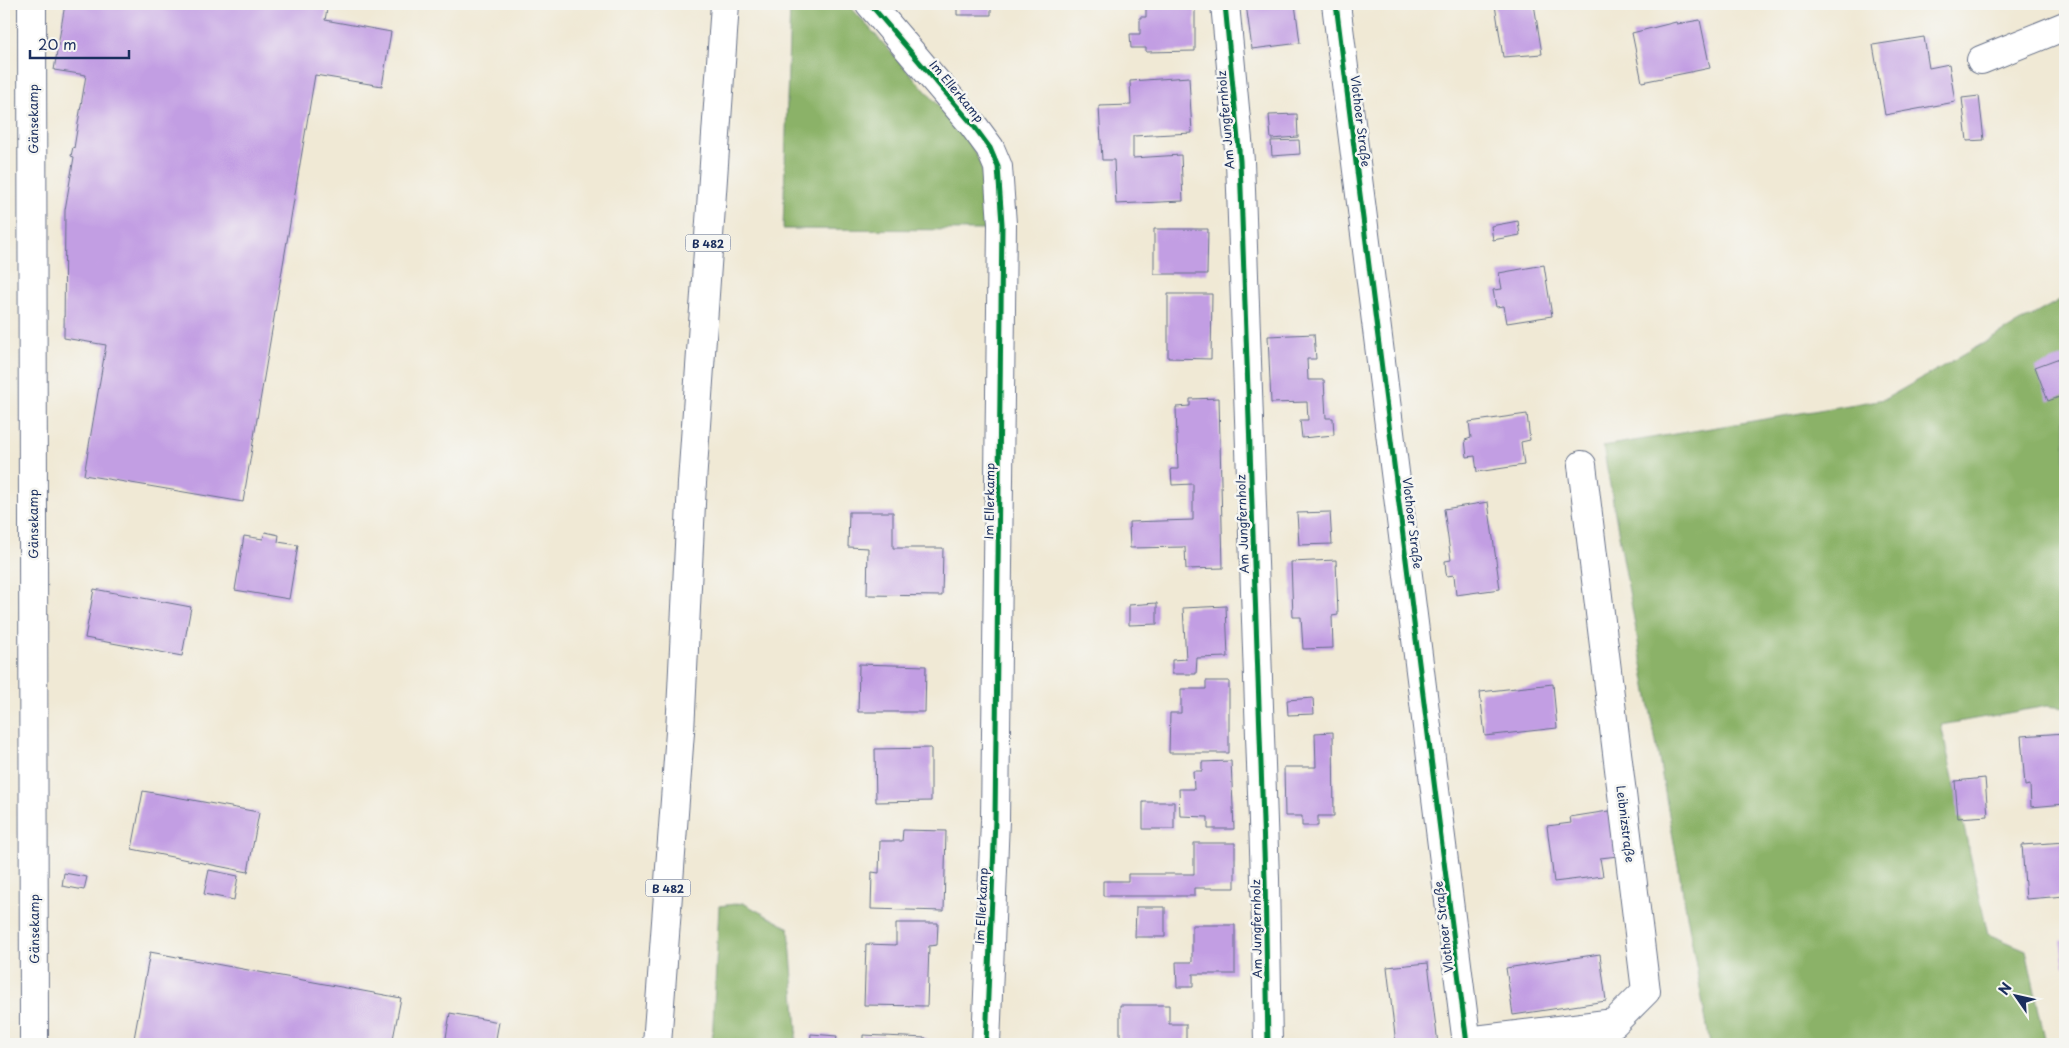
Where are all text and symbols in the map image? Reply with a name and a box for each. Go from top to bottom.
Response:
scale bar [30,28,129,60]
text: 20 m [38,32,77,55]
street label: Im Ellerkamp [925,56,989,126]
street label: Am Jungfernholz [1212,70,1238,170]
street label: Vlothoer Straße [1346,74,1376,168]
street label: Gänsekamp [24,84,42,154]
road number: B 482 [686,234,730,252]
street label: Im Ellerkamp [979,463,999,539]
street label: Am Jungfernholz [1231,474,1253,574]
street label: Vlothoer Straße [1398,476,1428,570]
street label: Gänsekamp [24,489,42,559]
street label: Leibnizstraße [1612,784,1640,864]
street label: Im Ellerkamp [970,867,992,945]
street label: Am Jungfernholz [1246,879,1266,979]
road number: B 482 [646,880,690,896]
street label: Vlothoer Straße [1428,880,1458,974]
street label: Gänsekamp [25,894,43,964]
north arrow [1992,970,2042,1020]
text: N [1993,978,2017,999]

